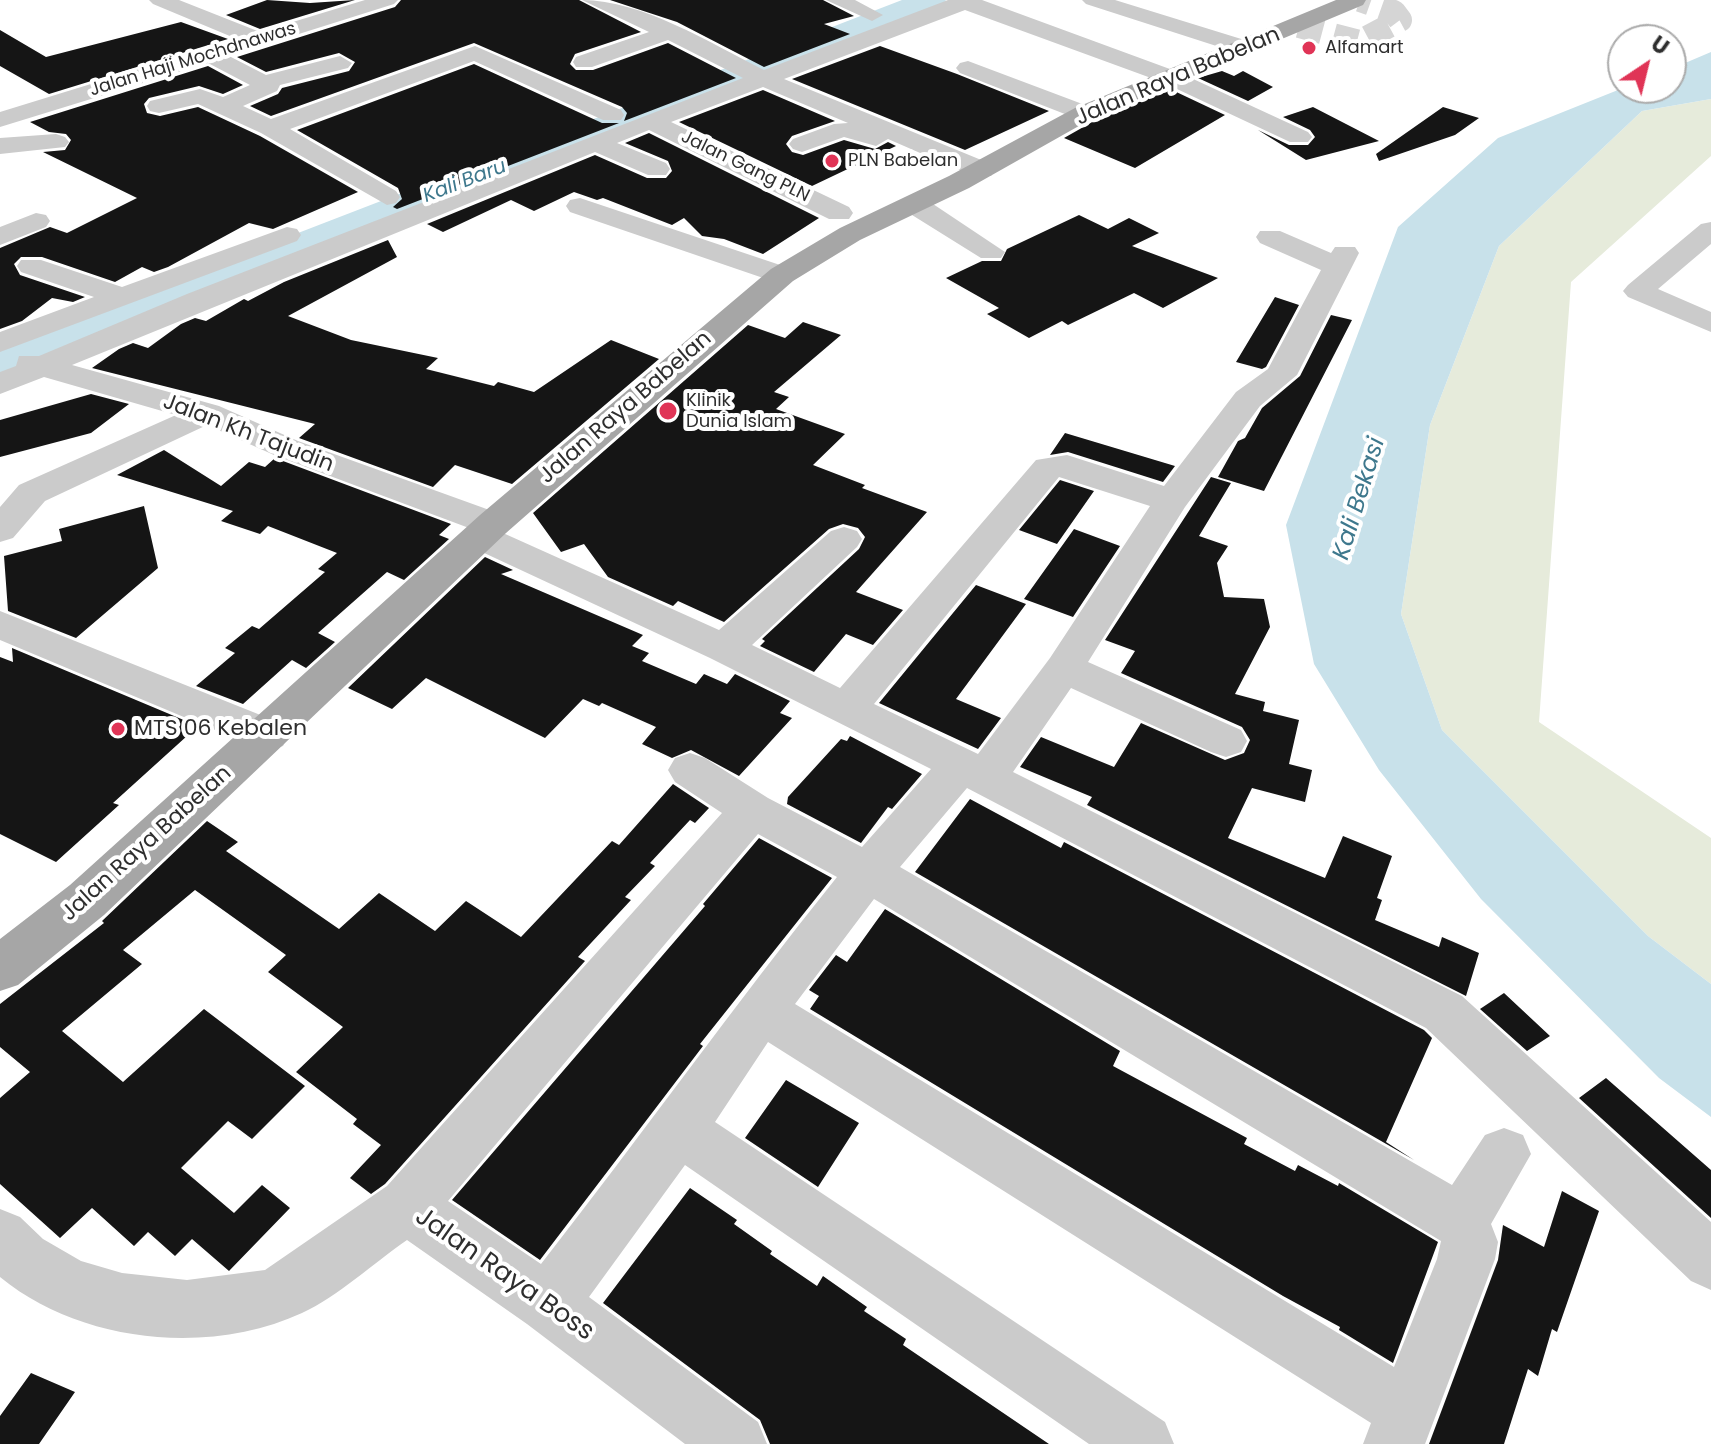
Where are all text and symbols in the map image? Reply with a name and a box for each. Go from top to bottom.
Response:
street label: Jalan Haji Mochdnawas [87,18,299,102]
street label: Jalan Raya Babelan [1072,22,1284,132]
north arrow [1607,24,1687,104]
text: U [1645,28,1675,63]
place label: Alfamart [1325,37,1404,59]
marker: Alfamart [1300,39,1318,57]
street label: Jalan Gang PLN [677,127,813,207]
place label: PLN Babelan [848,150,958,172]
marker: PLN Babelan [823,152,841,170]
water label: Kali Baru [420,155,510,209]
street label: Jalan Raya Babelan [535,326,717,490]
street label: Jalan Kh Tajudin [159,389,337,479]
place label: Klinik Dunia Islam [686,390,792,432]
marker: Klinik Dunia Islam [657,400,679,422]
water label: Kali Bekasi [1328,434,1392,564]
place label: MTS 06 Kebalen [134,716,307,742]
marker: MTS 06 Kebalen [109,720,127,738]
street label: Jalan Raya Babelan [57,761,237,927]
street label: Jalan Raya Boss [409,1202,599,1348]

